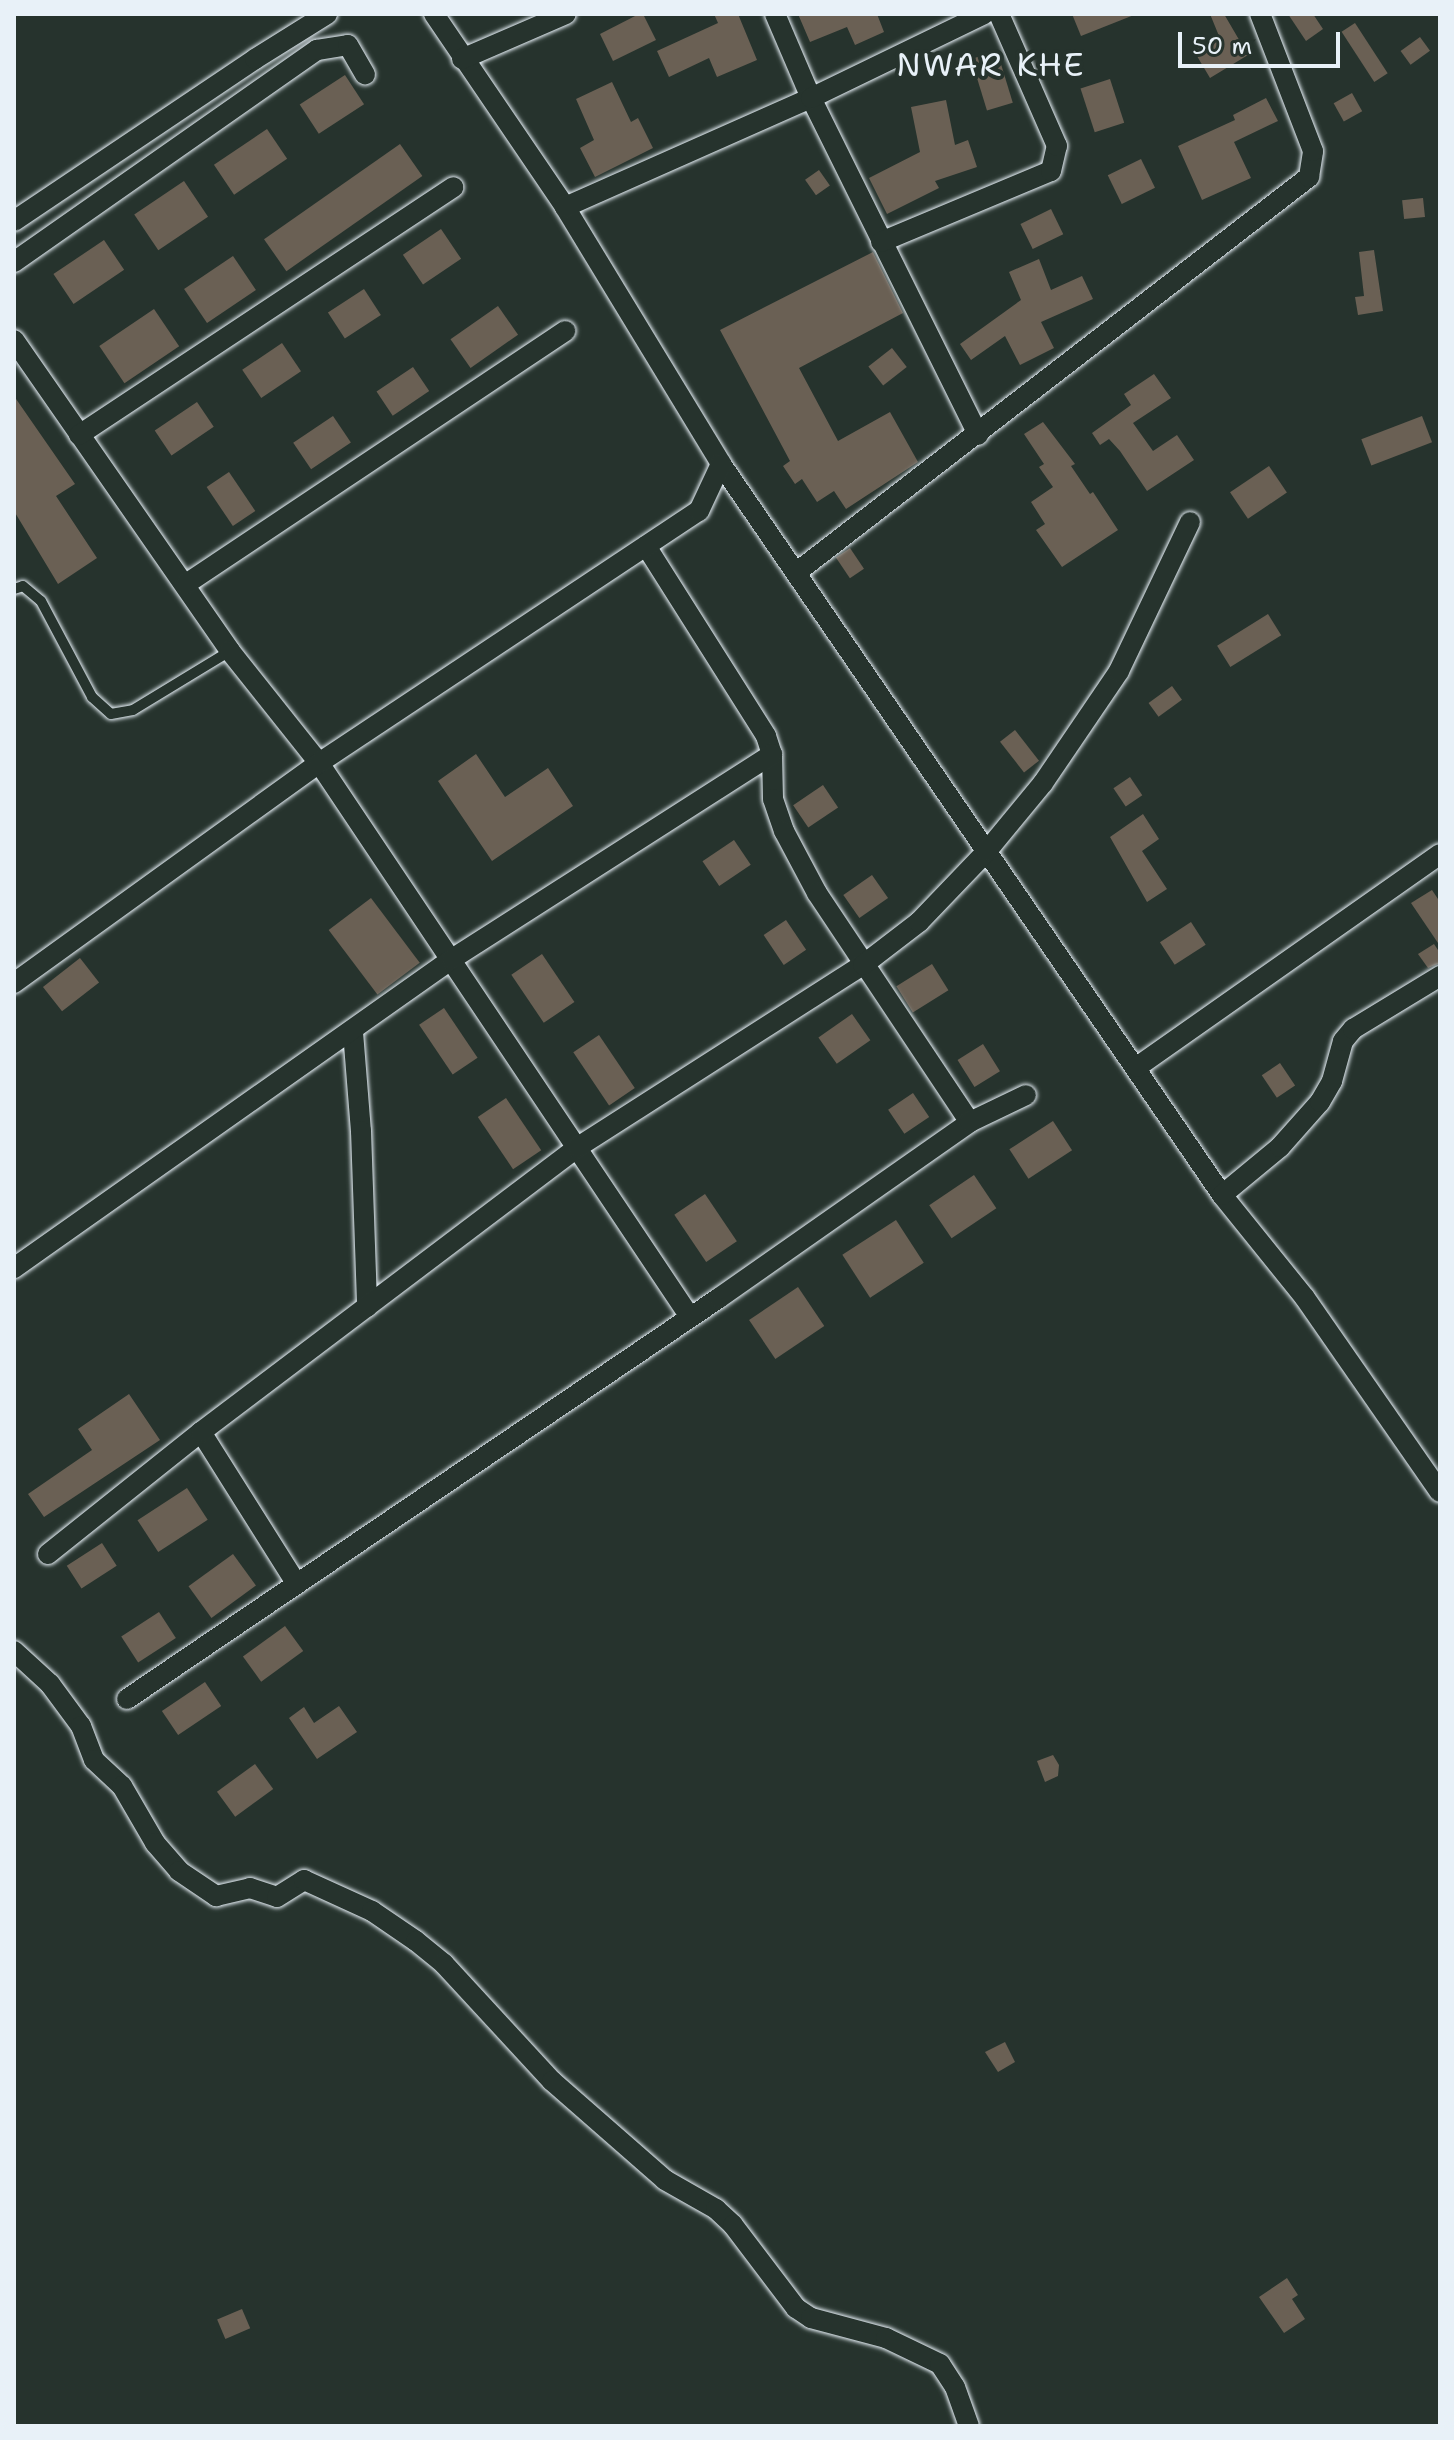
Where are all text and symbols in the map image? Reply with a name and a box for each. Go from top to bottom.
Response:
scale bar [1182,16,1344,66]
text: 50 m [1192,30,1252,62]
district label: NWAR KHE [896,46,1086,84]

